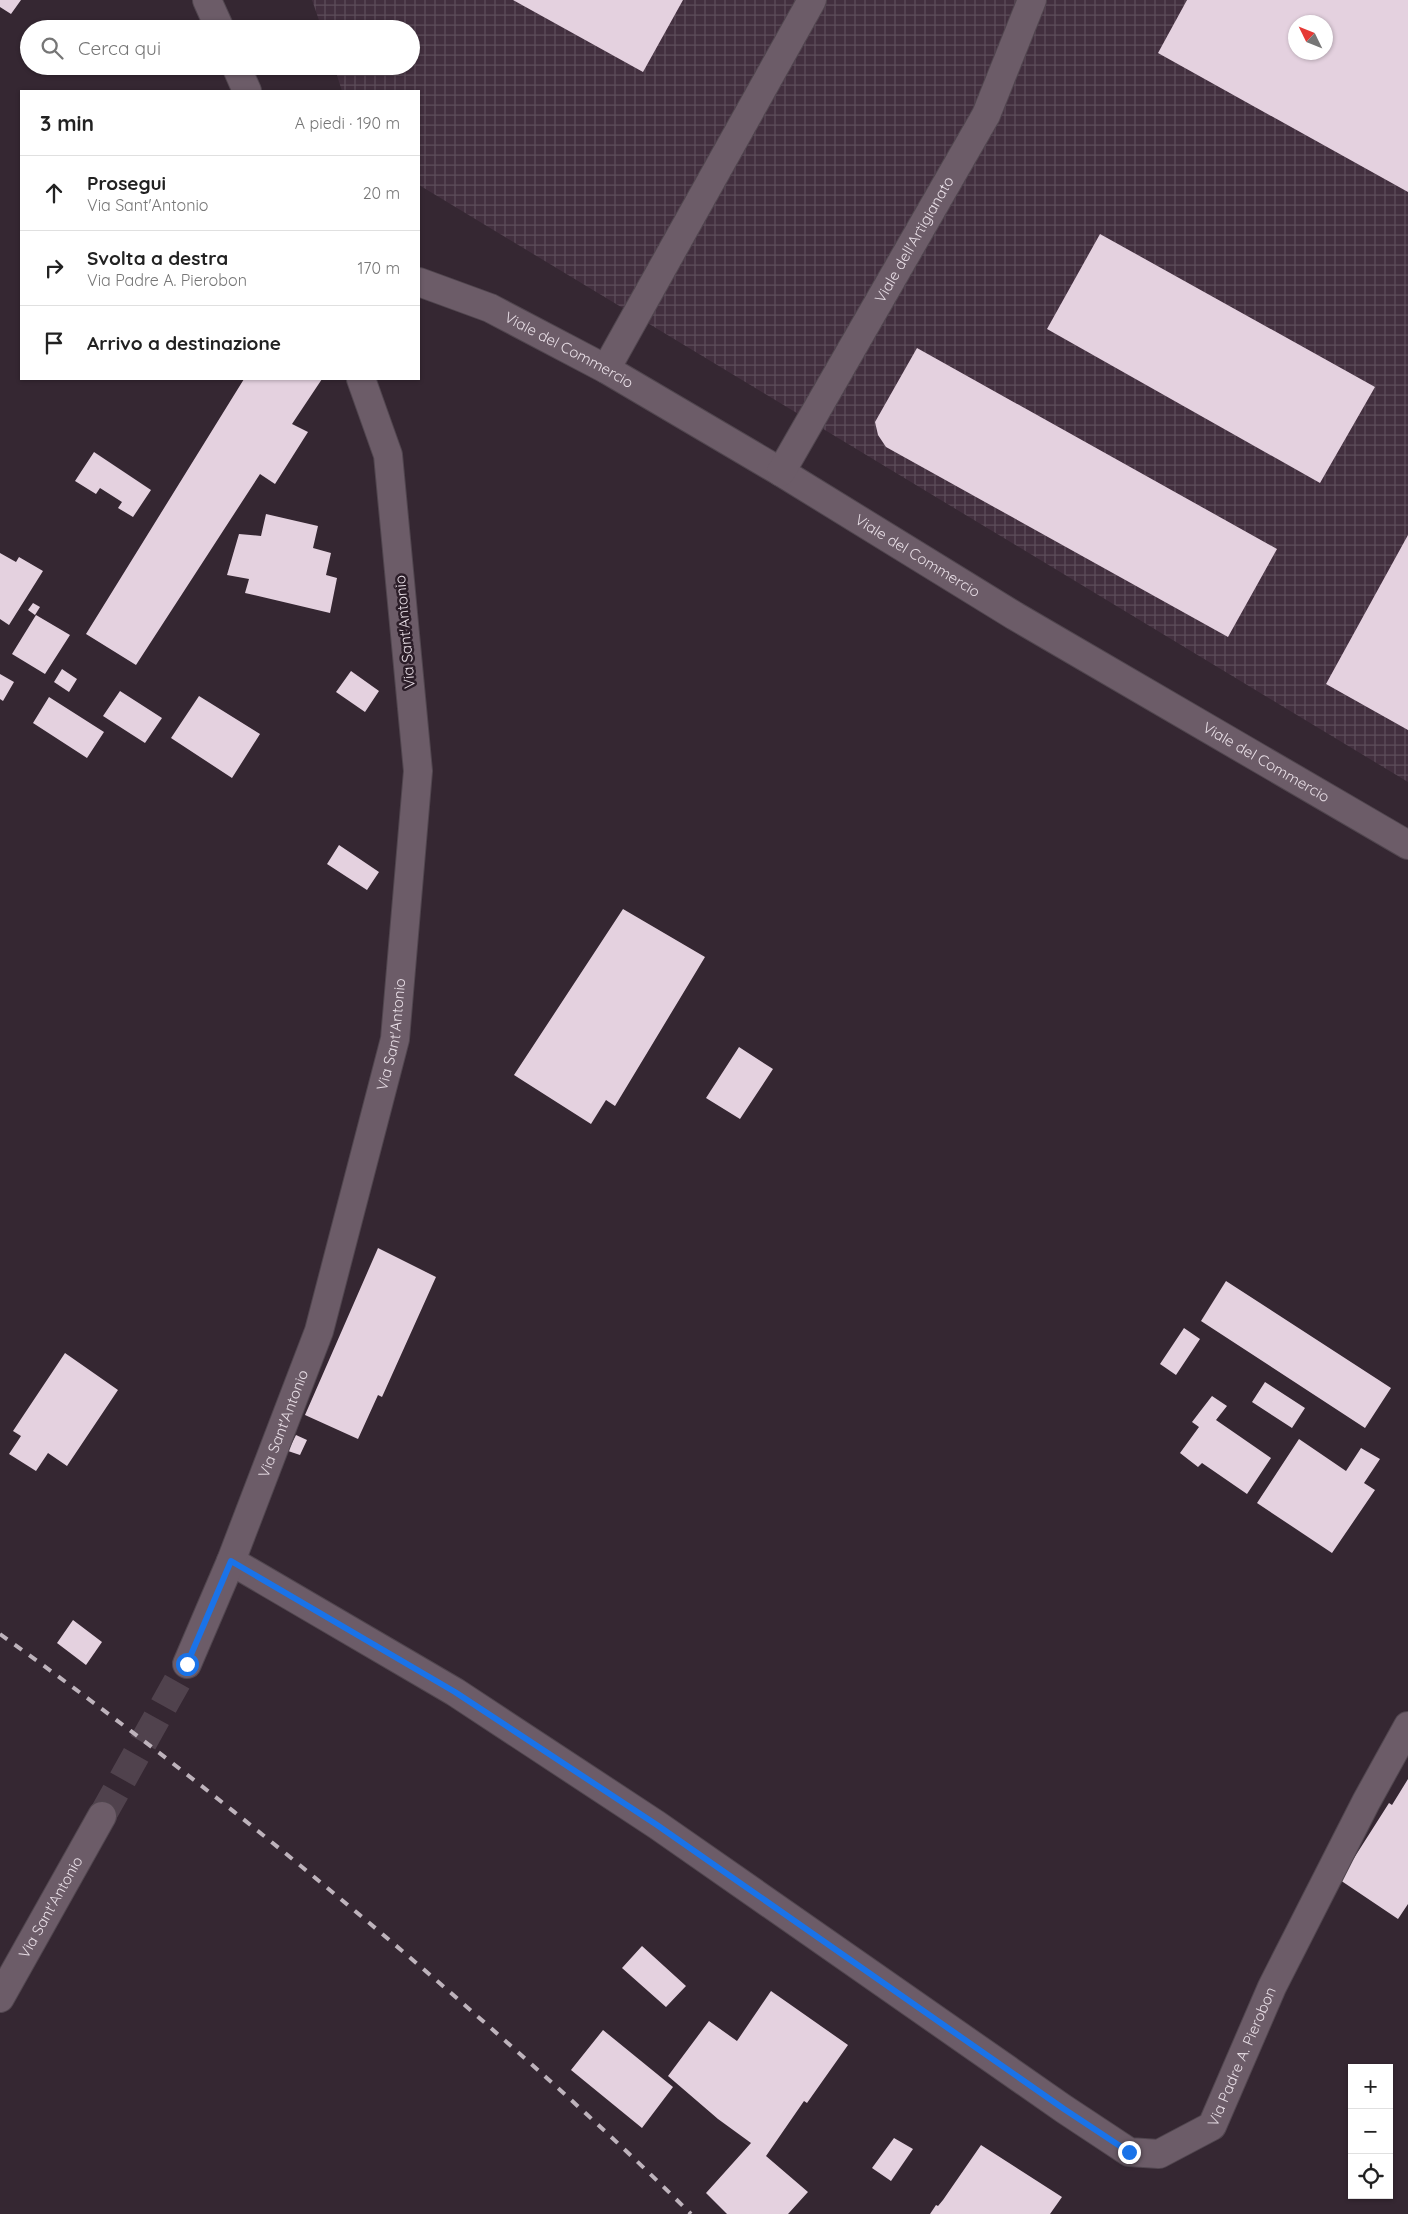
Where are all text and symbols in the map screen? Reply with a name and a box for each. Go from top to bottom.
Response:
north arrow [1288,15,1333,60]
search box [20,20,420,75]
icon: search [38,34,66,62]
text: Cerca qui [78,36,161,60]
text: 3 min [40,110,94,136]
text: A piedi · 190 m [295,113,400,133]
text: Prosegui [87,171,166,195]
street label: Viale dell'Artigianato [870,173,958,306]
icon: ahead [40,179,68,207]
text: 20 m [363,183,400,203]
text: Via Sant'Antonio [87,195,209,215]
text: Svolta a destra [87,246,228,270]
icon: right [40,254,68,282]
text: 170 m [357,258,400,278]
text: Via Padre A. Pierobon [87,270,247,290]
street label: Viale del Commercio [501,307,637,392]
icon: arrive [40,329,68,357]
text: Arrivo a destinazione [87,331,281,355]
street label: Viale del Commercio [852,510,984,601]
street label: Via Sant'Antonio [390,574,419,690]
street label: Viale del Commercio [1199,717,1333,806]
street label: Via Sant'Antonio [372,977,409,1093]
street label: Via Sant'Antonio [254,1367,312,1480]
route start [176,1653,199,1676]
street label: Via Sant'Antonio [14,1853,87,1961]
street label: Via Padre A. Pierobon [1203,1984,1280,2129]
map controls [1348,2064,1393,2199]
button: + [1348,2064,1393,2109]
button: − [1348,2109,1393,2154]
route end [1118,2141,1141,2164]
button: locate [1348,2154,1393,2199]

